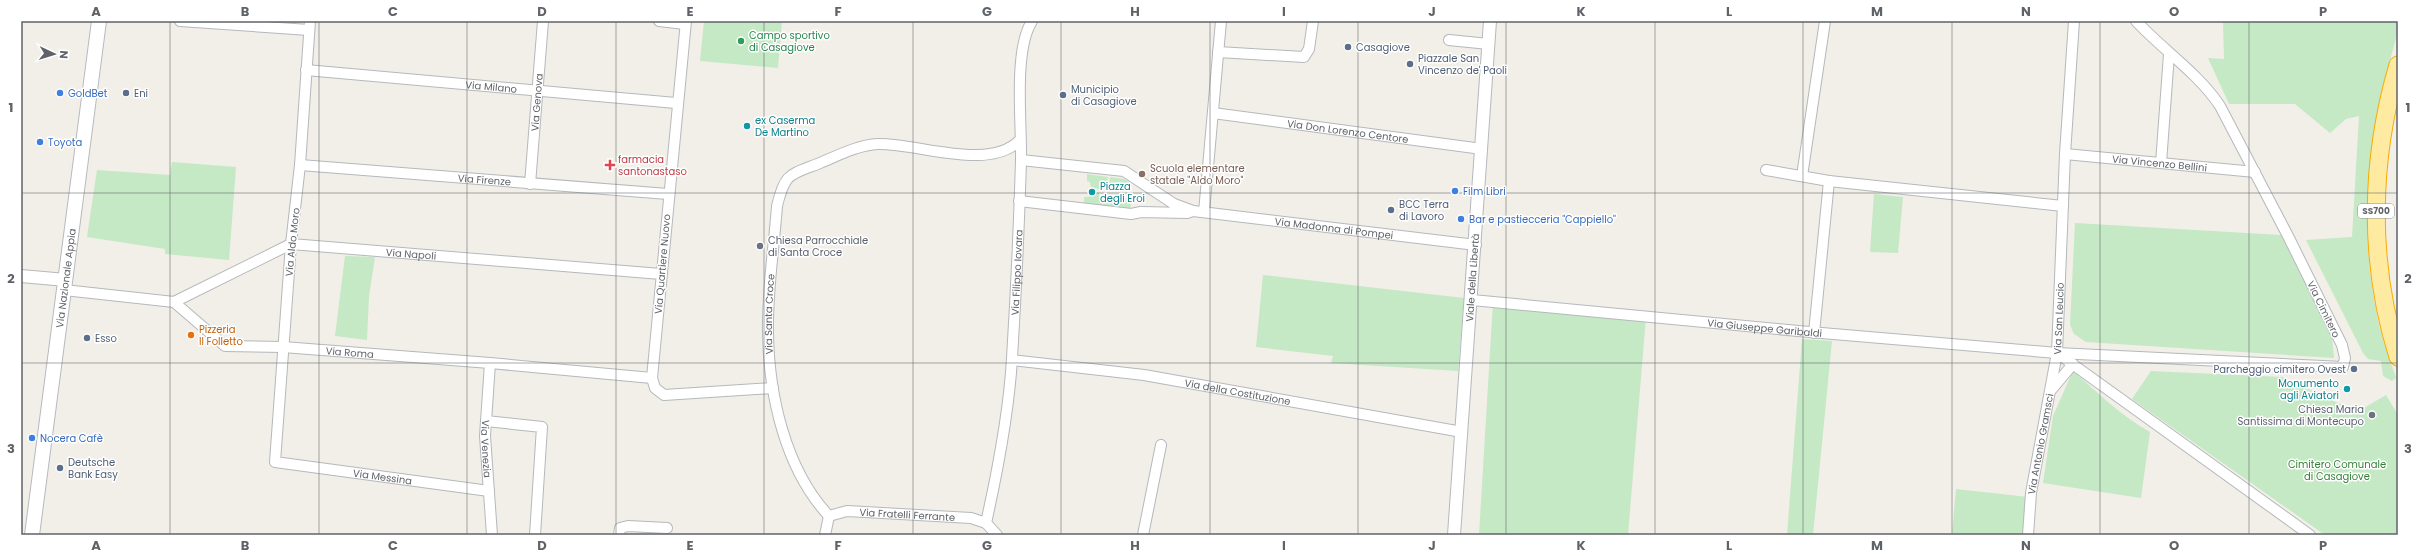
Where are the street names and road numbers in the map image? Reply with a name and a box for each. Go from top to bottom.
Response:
street label: Via Genova [527,73,547,132]
street label: Via Milano [465,77,518,97]
street label: Via Don Lorenzo Centore [1286,116,1409,147]
street label: Via Vincenzo Bellini [2111,151,2208,175]
street label: Via Firenze [457,170,512,190]
road number: SS700 [2358,204,2394,218]
street label: Via Aldo Moro [281,207,304,277]
street label: Via Quartiere Nuovo [651,213,674,315]
street label: Via Madonna di Pompei [1274,214,1394,243]
street label: Via Nazionale Appia [52,228,80,329]
street label: Via Filippo Iovara [1007,229,1027,316]
street label: Viale della Libertà [1462,233,1483,322]
street label: Via Napoli [385,245,437,264]
street label: Via Santa Croce [761,273,779,355]
street label: Via Cimitero [2303,278,2344,340]
street label: Via San Leucio [2050,282,2068,355]
street label: Via Giuseppe Garibaldi [1707,315,1823,341]
street label: Via Roma [325,343,374,362]
street label: Via della Costituzione [1183,375,1292,409]
street label: Via Antonio Gramsci [2024,392,2057,496]
street label: Via Venezia [477,419,495,478]
street label: Via Messina [352,466,413,489]
street label: Via Fratelli Ferrante [859,505,955,525]

